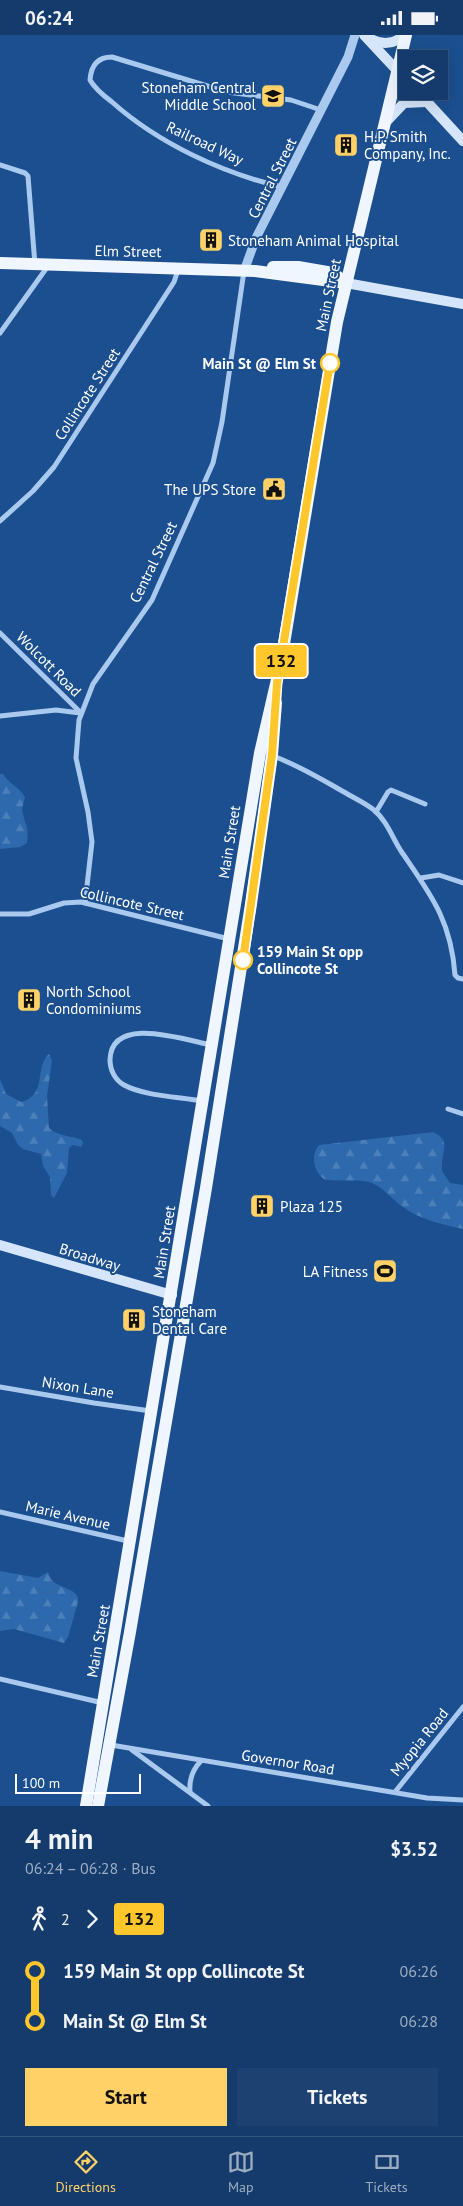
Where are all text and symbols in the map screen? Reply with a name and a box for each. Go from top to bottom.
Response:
text: 06:24 [25,6,73,30]
map controls [398,50,448,100]
button: layers [398,50,448,100]
place label: Stoneham Central Middle School [142,78,257,114]
school or university icon: Stoneham Central Middle School [260,83,286,109]
street label: Railroad Way [163,117,247,169]
place label: H.P. Smith Company, Inc. [364,127,451,163]
building icon: H.P. Smith Company, Inc. [333,132,359,158]
street label: Central Street [244,134,300,222]
building icon: Stoneham Animal Hospital [198,227,224,253]
place label: Stoneham Animal Hospital [228,231,399,250]
street label: Elm Street [94,241,162,261]
street label: Main Street [311,257,345,333]
street label: Collincote Street [50,344,124,444]
marker: Main St @ Elm St [320,353,340,373]
place label: Main St @ Elm St [203,354,317,373]
public building icon: The UPS Store [261,476,287,502]
place label: The UPS Store [164,480,256,499]
street label: Central Street [125,518,181,606]
street label: Wolcott Road [12,627,86,701]
line badge: 132 [252,645,310,677]
text: 132 [266,649,296,672]
street label: Main Street [214,804,244,880]
street label: Collincote Street [78,882,186,924]
place label: 159 Main St opp Collincote St [257,942,363,978]
marker: 159 Main St opp Collincote St [233,950,253,970]
place label: North School Condominiums [46,982,141,1018]
building icon: North School Condominiums [16,987,42,1013]
building icon: Plaza 125 [249,1193,275,1219]
place label: Plaza 125 [280,1197,343,1216]
street label: Main Street [149,1204,179,1280]
street label: Broadway [57,1239,123,1275]
sports icon: LA Fitness [372,1258,398,1284]
place label: LA Fitness [303,1262,368,1281]
place label: Stoneham Dental Care [152,1302,227,1338]
building icon: Stoneham Dental Care [121,1307,147,1333]
street label: Nixon Lane [41,1372,115,1402]
street label: Marie Avenue [24,1496,112,1534]
street label: Main Street [82,1603,114,1679]
street label: Myopia Road [386,1704,452,1780]
street label: Governor Road [240,1745,336,1779]
scale bar [15,1771,141,1794]
text: 100 m [22,1774,60,1792]
text: 4 min [25,1820,93,1857]
text: $3.52 [390,1837,438,1861]
text: 06:24 – 06:28 · Bus [25,1858,156,1878]
icon: walk [25,1905,53,1933]
icon: forward [78,1905,106,1933]
text: 132 [124,1907,154,1930]
text: 2 [61,1909,70,1929]
text: 159 Main St opp Collincote St [63,1959,304,1983]
text: 06:26 [400,1961,438,1981]
text: Main St @ Elm St [63,2009,207,2033]
text: 06:28 [400,2011,438,2031]
button: Start [25,2068,227,2126]
button: Tickets [237,2068,438,2126]
tab: Directions [55,2148,116,2196]
tab: Map [227,2148,255,2196]
tab: Tickets [365,2148,408,2196]

